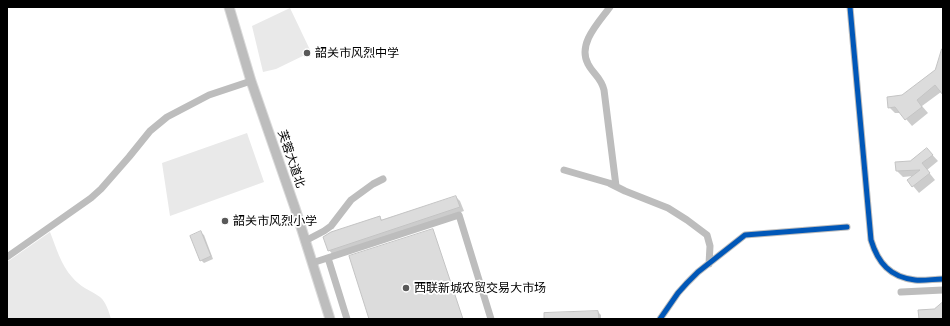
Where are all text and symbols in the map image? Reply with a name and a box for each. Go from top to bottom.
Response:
place label: 韶关市风烈中学 [315,46,399,60]
marker: 韶关市风烈中学 [302,48,312,58]
street label: 芙蓉大道北 [274,128,308,190]
place label: 韶关市风烈小学 [233,214,317,228]
marker: 韶关市风烈小学 [220,216,230,226]
place label: 西联新城农贸交易大市场 [414,281,546,295]
marker: 西联新城农贸交易大市场 [401,283,411,293]

